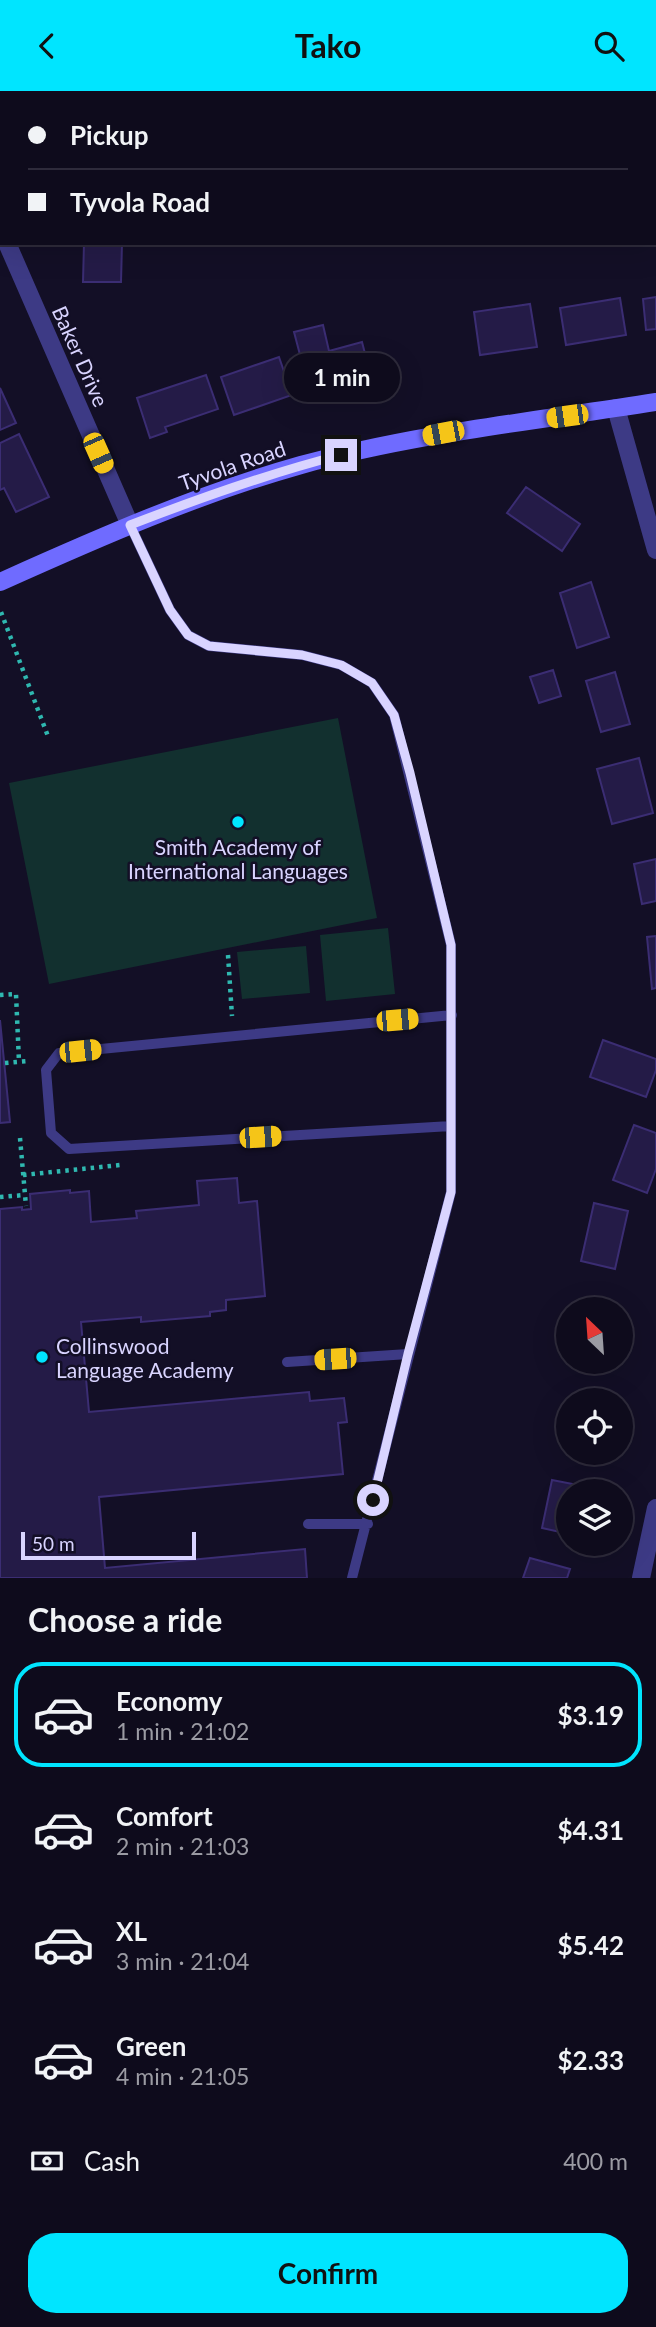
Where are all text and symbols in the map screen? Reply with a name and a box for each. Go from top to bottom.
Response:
text: Tako [295,26,361,65]
icon: back [28,27,66,65]
icon: search [590,27,628,65]
text: Pickup [70,119,149,151]
text: Tyvola Road [70,186,210,218]
street label: Baker Drive [48,302,114,410]
callout: 1 min [283,353,399,403]
text: 1 min [313,363,371,391]
car [545,403,590,429]
car [421,419,466,447]
car [80,430,117,476]
street label: Tyvola Road [175,435,289,495]
route end [325,439,357,471]
marker: Smith Academy of International Languages [230,814,246,830]
place label: Smith Academy of International Languages [128,834,348,883]
car [376,1008,419,1032]
car [59,1038,102,1064]
car [239,1125,282,1149]
north arrow [556,1297,634,1374]
map controls [556,1297,633,1556]
place label: Collinswood Language Academy [56,1333,234,1382]
car [314,1347,357,1371]
marker: Collinswood Language Academy [34,1349,50,1365]
button: locate [556,1388,633,1465]
button: layers [556,1479,633,1556]
route start [357,1484,389,1516]
scale bar [21,1529,196,1561]
text: 50 m [32,1532,75,1555]
text: Choose a ride [28,1600,222,1639]
icon: car [32,1683,95,1746]
text: Economy [116,1685,222,1717]
text: $3.19 [558,1699,624,1731]
text: 1 min · 21:02 [116,1717,249,1745]
icon: car [32,1798,95,1861]
text: Comfort [116,1800,213,1832]
text: $4.31 [558,1814,624,1846]
text: 2 min · 21:03 [116,1832,249,1860]
icon: car [32,1913,95,1976]
text: XL [116,1915,147,1947]
text: $5.42 [558,1929,624,1961]
text: 3 min · 21:04 [116,1947,249,1975]
icon: car [32,2028,95,2091]
text: Green [116,2030,186,2062]
text: $2.33 [558,2044,624,2076]
text: 4 min · 21:05 [116,2062,249,2090]
icon: cash [28,2142,66,2180]
text: Cash [84,2145,140,2177]
text: 400 m [563,2147,628,2175]
button: Confirm [28,2233,628,2313]

